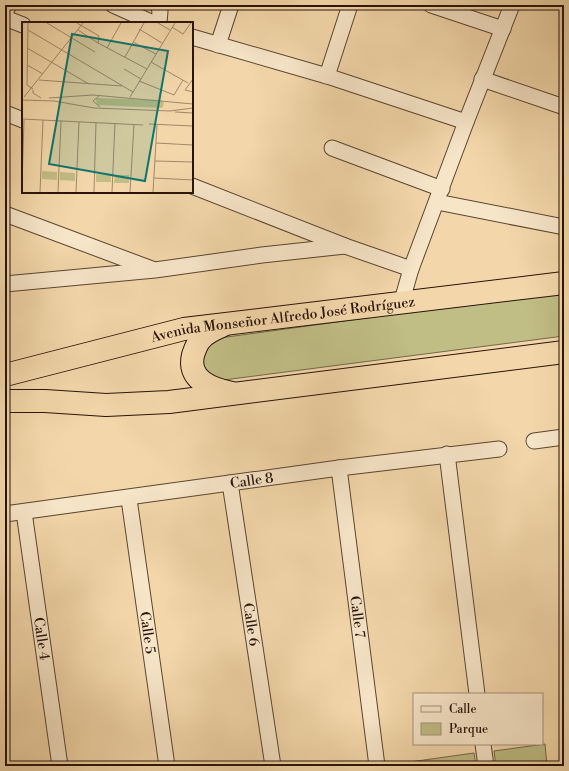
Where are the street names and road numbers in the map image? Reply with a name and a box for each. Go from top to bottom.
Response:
street label: Avenida Monseñor Alfredo José Rodríguez [148,293,416,347]
street label: Calle 8 [229,469,275,493]
street label: Calle 7 [345,595,369,639]
street label: Calle 6 [238,602,263,648]
street label: Calle 5 [135,610,159,655]
street label: Calle 4 [29,616,53,662]

